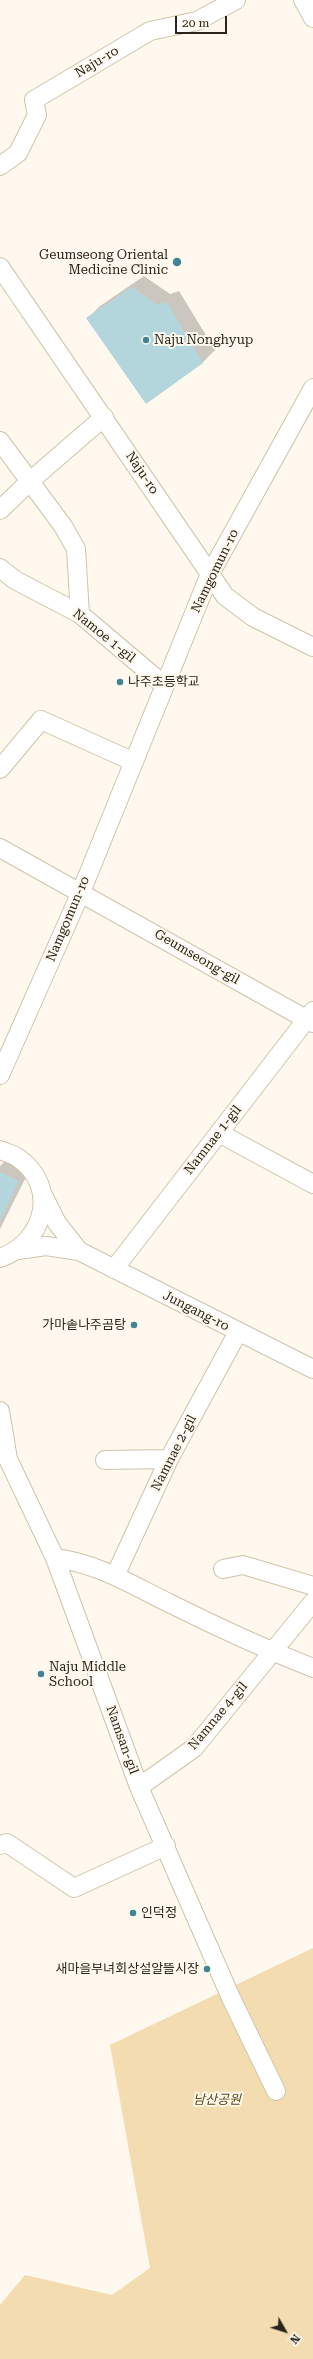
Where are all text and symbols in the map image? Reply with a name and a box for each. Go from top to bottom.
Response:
scale bar [177,8,229,34]
text: 20 m [182,16,209,30]
street label: Naju-ro [72,43,122,81]
place label: Geumseong Oriental Medicine Clinic [39,247,168,278]
marker: Geumseong Oriental Medicine Clinic [171,256,183,268]
place label: Naju Nonghyup [154,332,253,348]
marker: Naju Nonghyup [141,335,151,345]
street label: Naju-ro [122,449,162,497]
street label: Namgomun-ro [188,527,242,615]
street label: Namoe 1-gil [70,606,138,666]
place label: 나주초등학교 [128,674,200,690]
marker: 나주초등학교 [115,677,125,687]
street label: Namgomun-ro [43,874,93,964]
street label: Geumseong-gil [152,926,242,988]
street label: Namnae 1-gil [181,1102,245,1178]
street label: Jungang-ro [160,1288,232,1334]
place label: 가마솥나주곰탕 [42,1317,126,1333]
marker: 가마솥나주곰탕 [129,1320,139,1330]
street label: Namnae 2-gil [148,1412,200,1494]
place label: Naju Middle School [49,1659,126,1690]
marker: Naju Middle School [36,1669,46,1679]
street label: Namnae 4-gil [185,1679,251,1753]
street label: Namsan-gil [102,1704,142,1776]
place label: 인덕정 [141,1905,177,1921]
marker: 인덕정 [128,1908,138,1918]
place label: 새마을부녀회상설알뜰시장 [55,1961,199,1977]
marker: 새마을부녀회상설알뜰시장 [202,1964,212,1974]
park label: 남산공원 [193,2092,241,2108]
north arrow [265,2311,305,2351]
text: N [287,2331,302,2346]

